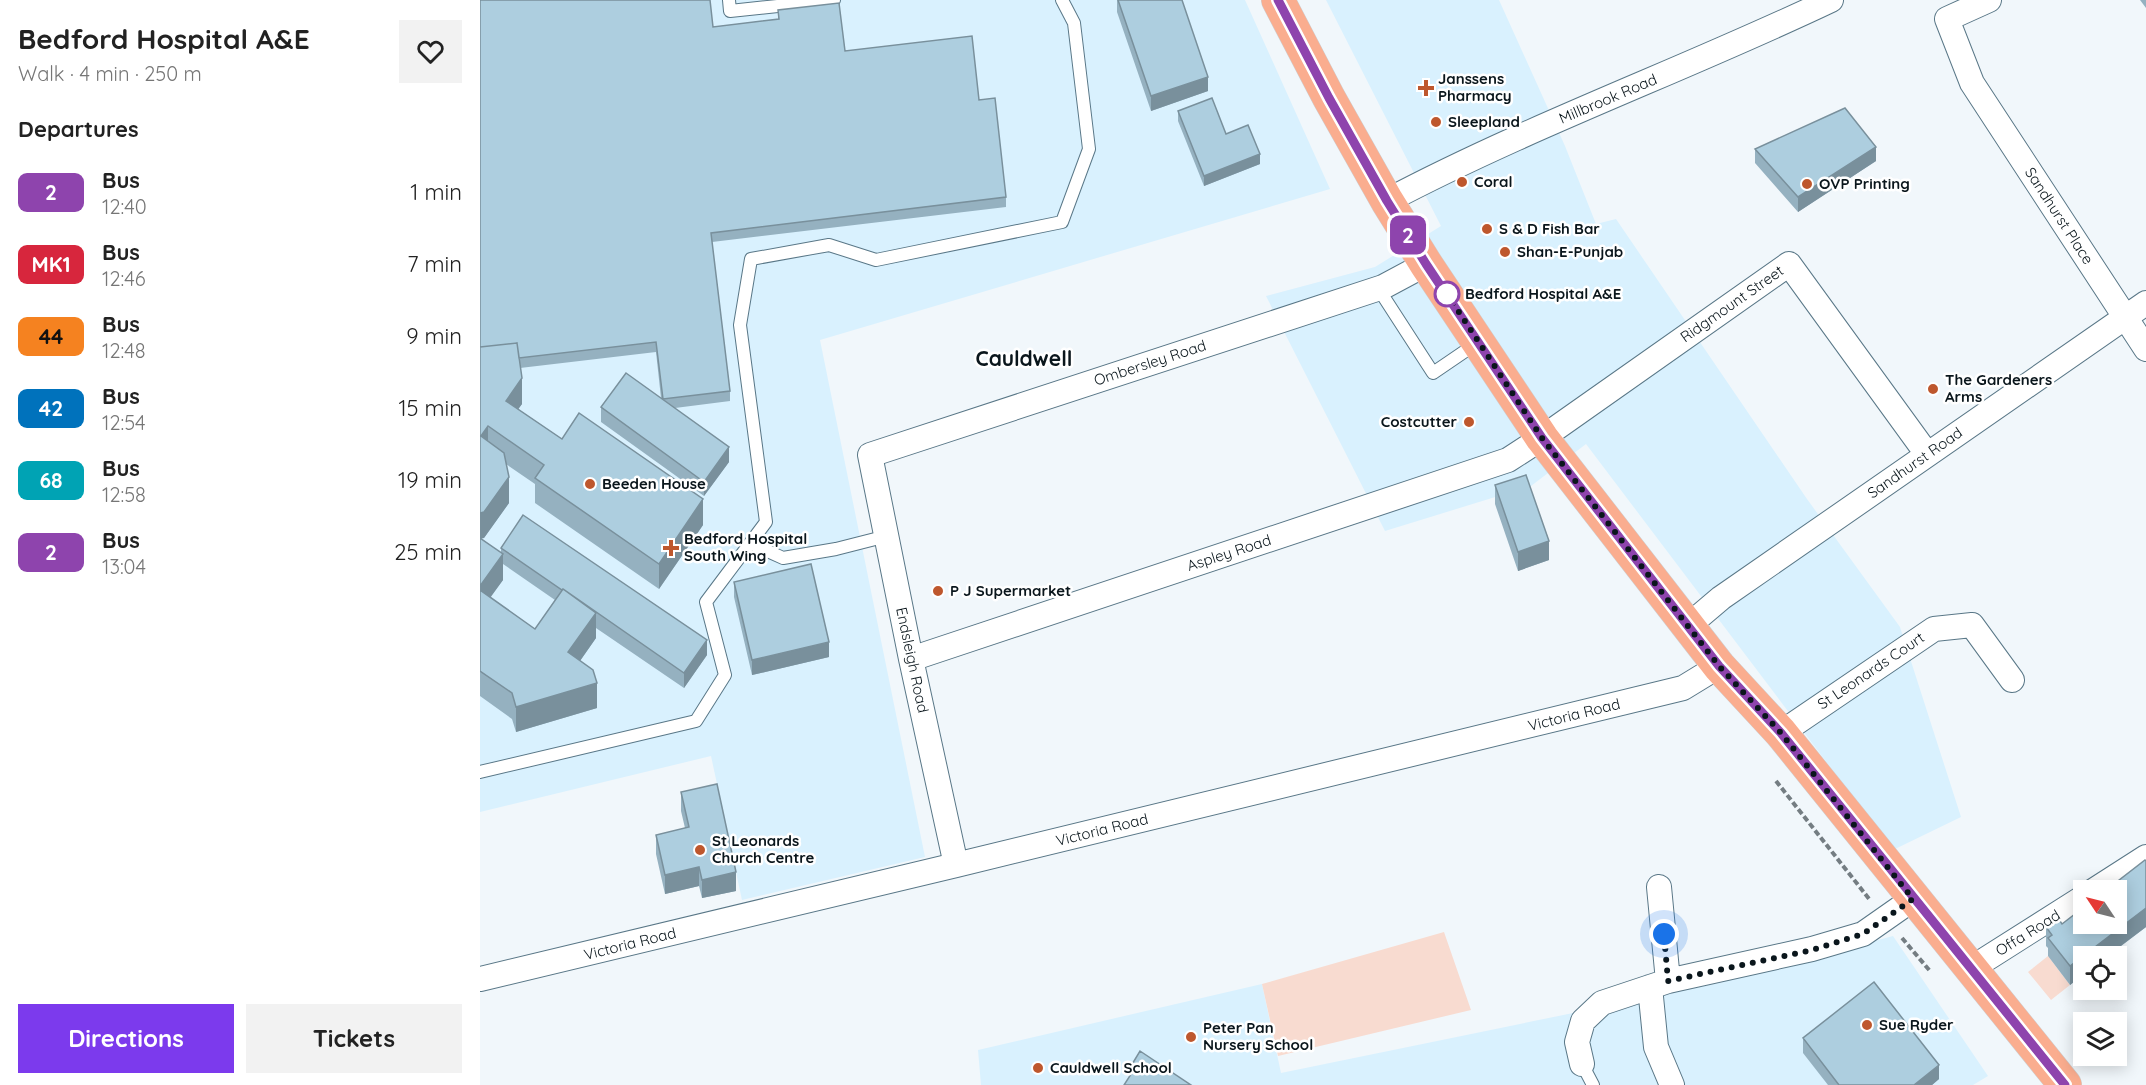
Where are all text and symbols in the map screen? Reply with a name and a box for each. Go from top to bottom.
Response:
button: heart [399,20,462,83]
text: Bedford Hospital A&E [18,21,310,56]
text: Walk · 4 min · 250 m [18,61,202,86]
place label: Janssens Pharmacy [1438,69,1512,105]
street label: Millbrook Road [1556,69,1660,128]
marker: Janssens Pharmacy [1419,81,1433,95]
place label: Sleepland [1448,112,1520,131]
text: Departures [18,115,139,143]
marker: Sleepland [1429,115,1443,129]
street label: Sandhurst Place [2021,164,2098,268]
text: Bus [102,166,140,194]
place label: Coral [1474,172,1513,191]
place label: OVP Printing [1819,174,1910,193]
marker: Coral [1455,175,1469,189]
marker: OVP Printing [1800,177,1814,191]
text: 1 min [410,178,462,206]
text: 2 [45,179,57,205]
text: 12:40 [102,194,147,219]
line badge: 2 [1388,216,1428,254]
place label: S & D Fish Bar [1499,219,1600,238]
text: 2 [1402,222,1414,248]
marker: S & D Fish Bar [1480,222,1494,236]
text: Bus [102,238,140,266]
place label: Shan-E-Punjab [1517,242,1623,261]
marker: Shan-E-Punjab [1498,245,1512,259]
text: 7 min [407,250,462,278]
text: MK1 [31,251,71,277]
street label: Ridgmount Street [1676,261,1787,346]
text: 12:46 [102,266,146,291]
marker: Bedford Hospital A&E [1434,281,1460,307]
place label: Bedford Hospital A&E [1465,284,1621,303]
text: Bus [102,310,140,338]
text: 9 min [406,322,462,350]
text: 44 [39,323,63,349]
street label: Ombersley Road [1091,335,1208,390]
text: 12:48 [102,338,146,363]
district label: Cauldwell [976,345,1072,371]
place label: The Gardeners Arms [1945,370,2052,406]
text: Bus [102,382,140,410]
marker: The Gardeners Arms [1926,382,1940,396]
text: 15 min [398,394,462,422]
text: 42 [39,395,63,421]
text: 12:54 [102,410,146,435]
place label: Costcutter [1381,412,1457,431]
marker: Costcutter [1462,415,1476,429]
street label: Sandhurst Road [1864,423,1966,502]
text: Bus [102,454,140,482]
text: 19 min [398,466,462,494]
text: 68 [39,467,63,493]
place label: Beeden House [602,474,706,493]
marker: Beeden House [583,477,597,491]
text: 12:58 [102,482,146,507]
text: Bus [102,526,140,554]
place label: Bedford Hospital South Wing [684,529,807,565]
street label: Aspley Road [1184,530,1273,575]
text: 25 min [394,538,462,566]
text: 2 [45,539,57,565]
marker: Bedford Hospital South Wing [662,539,680,557]
text: 13:04 [102,554,146,579]
place label: P J Supermarket [950,581,1071,600]
marker: P J Supermarket [931,584,945,598]
street label: Endsleigh Road [892,605,933,714]
street label: St Leonards Court [1814,628,1928,713]
street label: Victoria Road [1526,694,1622,735]
street label: Victoria Road [1054,809,1150,850]
place label: St Leonards Church Centre [712,831,814,867]
marker: St Leonards Church Centre [693,843,707,857]
north arrow [2073,880,2127,934]
map controls [2073,880,2127,1066]
street label: Offa Road [1992,905,2064,960]
your location [1649,919,1679,949]
street label: Victoria Road [582,923,678,964]
button: locate [2073,946,2127,1000]
button: Directions [18,1004,234,1073]
button: Tickets [246,1004,462,1073]
button: layers [2073,1012,2127,1066]
place label: Sue Ryder [1879,1015,1954,1034]
place label: Peter Pan Nursery School [1203,1018,1313,1054]
marker: Sue Ryder [1860,1018,1874,1032]
marker: Peter Pan Nursery School [1184,1030,1198,1044]
place label: Cauldwell School [1050,1058,1172,1077]
marker: Cauldwell School [1031,1061,1045,1075]

